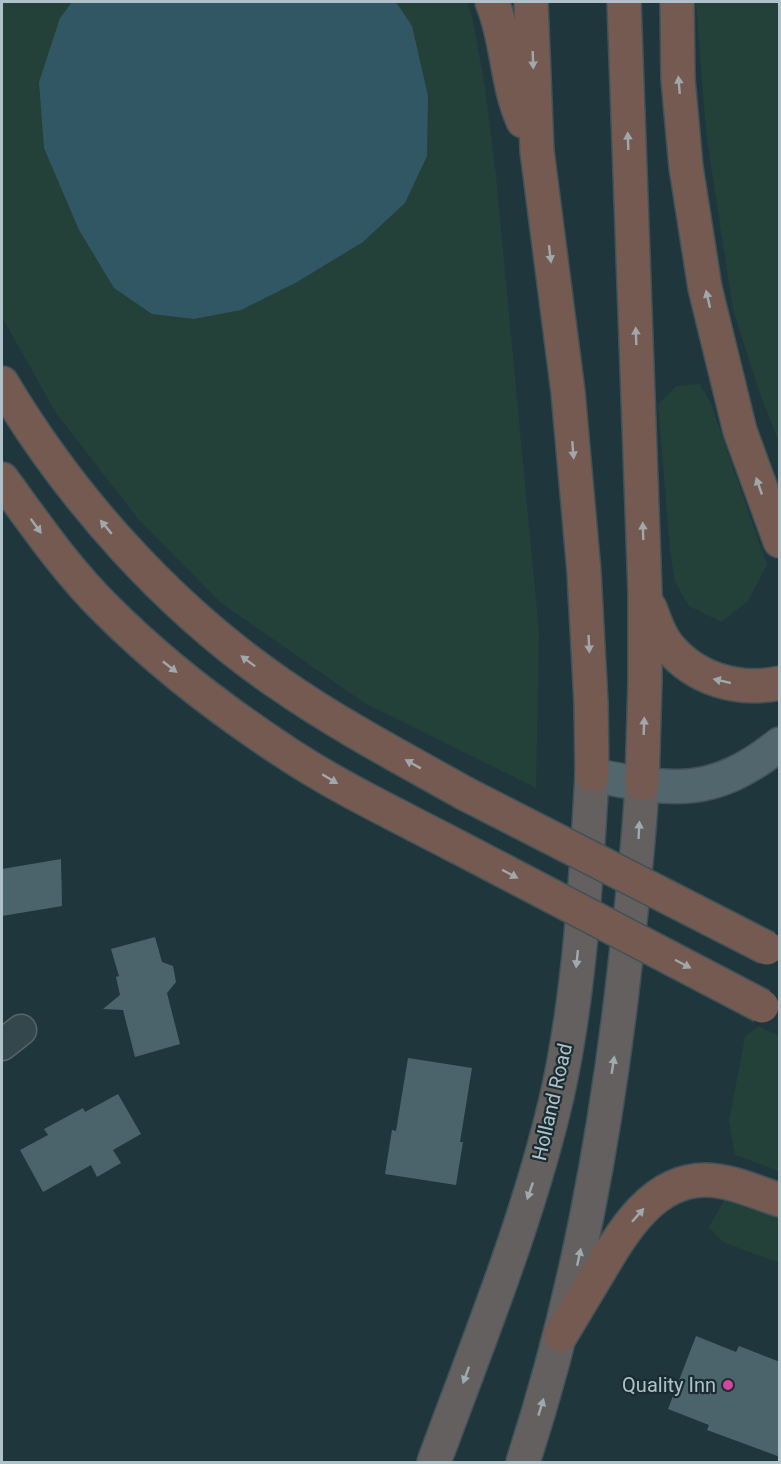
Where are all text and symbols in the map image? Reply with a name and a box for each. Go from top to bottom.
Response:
one-way arrow [529,50,538,69]
one-way arrow [674,75,683,94]
one-way arrow [624,132,633,151]
one-way arrow [545,245,555,264]
one-way arrow [702,289,712,308]
one-way arrow [631,327,640,346]
one-way arrow [568,440,578,459]
one-way arrow [754,477,764,495]
one-way arrow [30,517,42,533]
one-way arrow [100,519,113,535]
one-way arrow [638,522,647,541]
one-way arrow [584,635,593,654]
one-way arrow [240,655,255,667]
one-way arrow [162,661,177,673]
one-way arrow [712,676,731,685]
one-way arrow [639,717,649,736]
one-way arrow [404,759,421,769]
one-way arrow [322,773,338,784]
one-way arrow [635,820,644,839]
one-way arrow [501,869,518,879]
one-way arrow [572,949,582,968]
one-way arrow [674,959,691,969]
street label: Holland Road [527,1041,577,1163]
one-way arrow [608,1055,617,1074]
one-way arrow [525,1182,535,1200]
one-way arrow [631,1208,644,1223]
one-way arrow [574,1248,584,1266]
one-way arrow [460,1366,470,1384]
place label: Quality Inn [622,1373,716,1397]
marker: Quality Inn [721,1378,735,1392]
one-way arrow [537,1398,546,1416]

